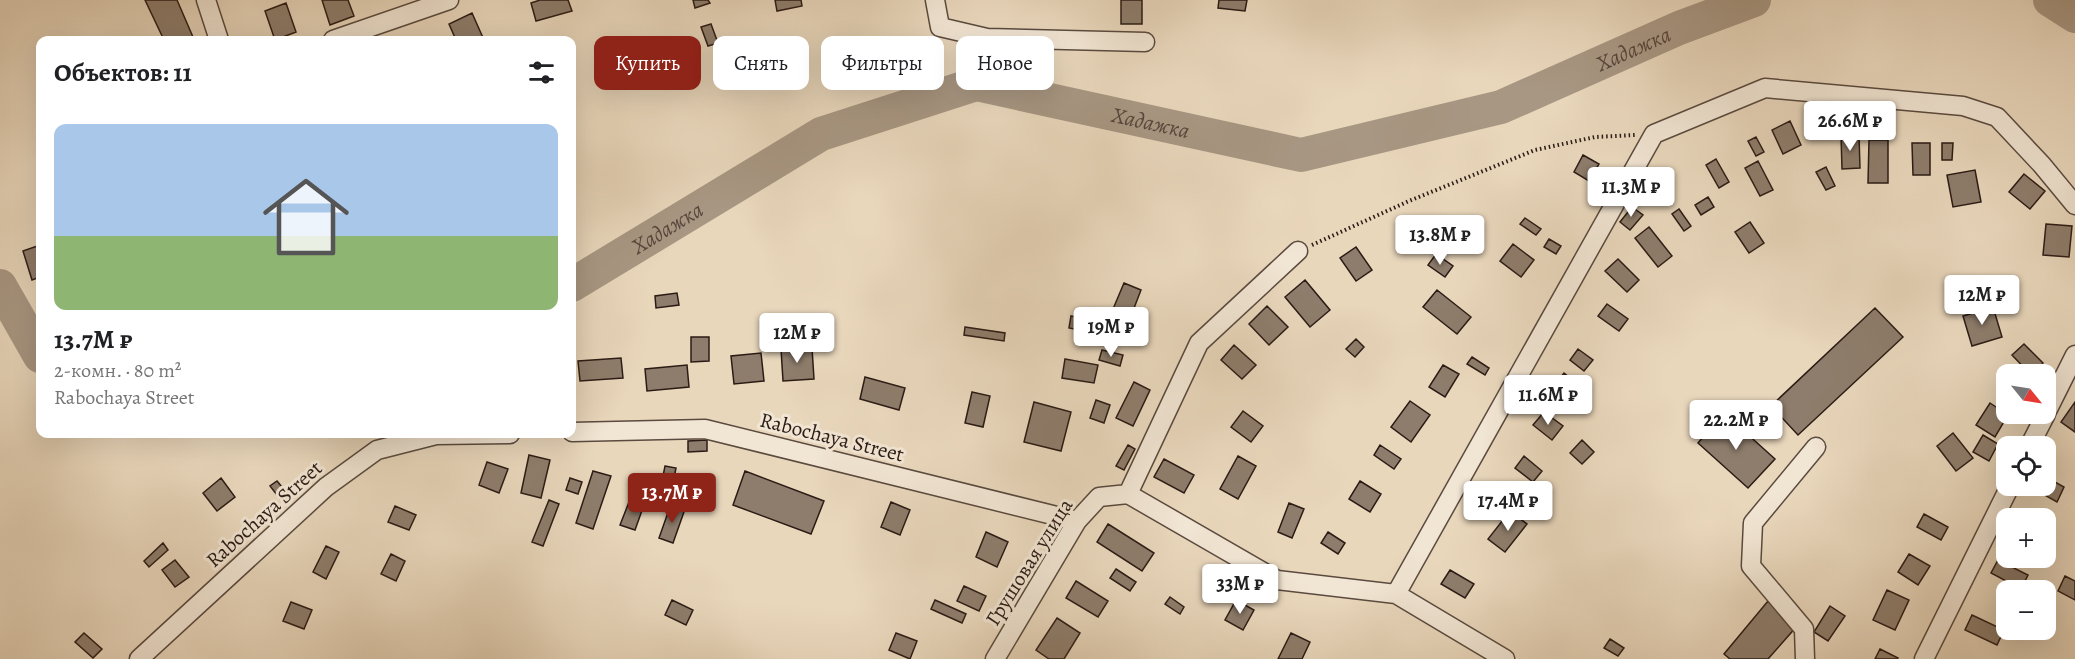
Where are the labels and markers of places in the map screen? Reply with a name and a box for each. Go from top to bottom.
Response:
pin: 26.6M ₽ [1795,101,1905,152]
pin: 11.3M ₽ [1576,167,1686,218]
pin: 13.8M ₽ [1385,215,1495,266]
pin: 12M ₽ [1940,275,2024,326]
pin: 19M ₽ [1069,307,1153,358]
pin: 12M ₽ [755,313,839,364]
pin: 11.6M ₽ [1493,375,1603,426]
pin: 22.2M ₽ [1681,400,1791,451]
pin: 13.7M ₽ [617,473,727,524]
pin: 17.4M ₽ [1453,481,1563,532]
pin: 33M ₽ [1198,564,1282,615]

